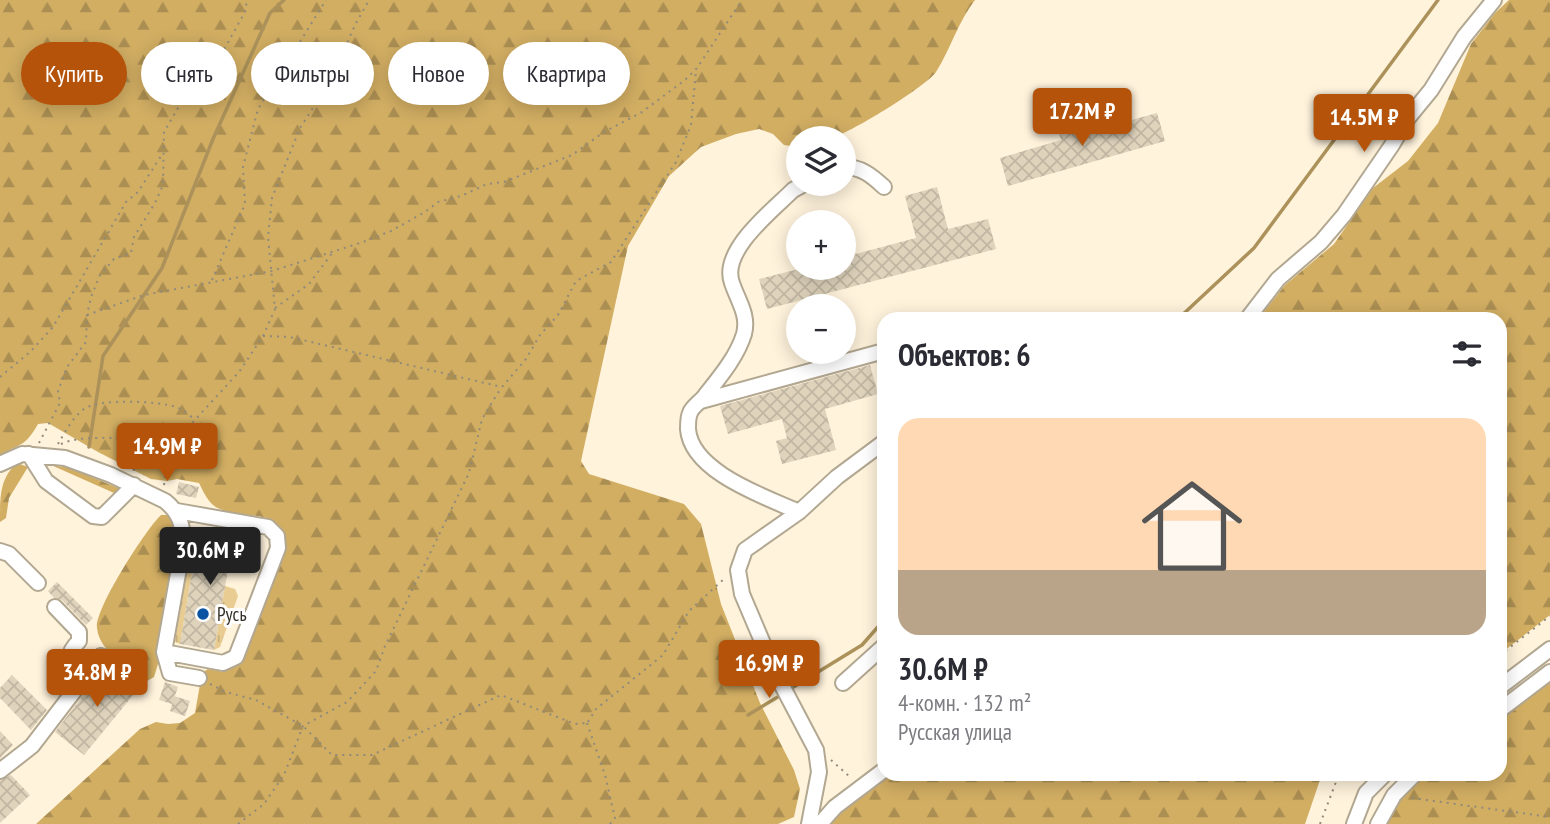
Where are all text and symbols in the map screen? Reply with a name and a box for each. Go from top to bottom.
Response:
chip: Купить [21,42,127,105]
chip: Снять [141,42,237,105]
chip: Фильтры [251,42,374,105]
chip: Новое [388,42,489,105]
chip: Квартира [503,42,630,105]
pin: 17.2M ₽ [1017,88,1147,148]
pin: 14.5M ₽ [1299,94,1429,154]
text: 17.2M ₽ [1049,96,1115,125]
text: 14.5M ₽ [1330,102,1398,131]
map controls [786,126,856,364]
button: layers [786,126,856,196]
button: + [786,210,856,280]
button: − [786,294,856,364]
text: Объектов: 6 [898,335,1031,374]
icon: filters [1448,335,1486,373]
pin: 14.9M ₽ [102,424,232,483]
text: 14.9M ₽ [133,431,201,460]
icon: home [1129,463,1255,589]
pin: 30.6M ₽ [145,528,275,587]
text: 30.6M ₽ [176,535,244,564]
place label: Русь [217,602,247,626]
marker: Русь [195,606,211,622]
pin: 16.9M ₽ [704,640,834,700]
text: 16.9M ₽ [735,648,803,677]
text: 30.6M ₽ [898,649,988,688]
pin: 34.8M ₽ [32,650,162,709]
text: 34.8M ₽ [63,657,131,686]
text: 4-комн. · 132 m² [898,688,1031,717]
text: Русская улица [898,717,1012,746]

